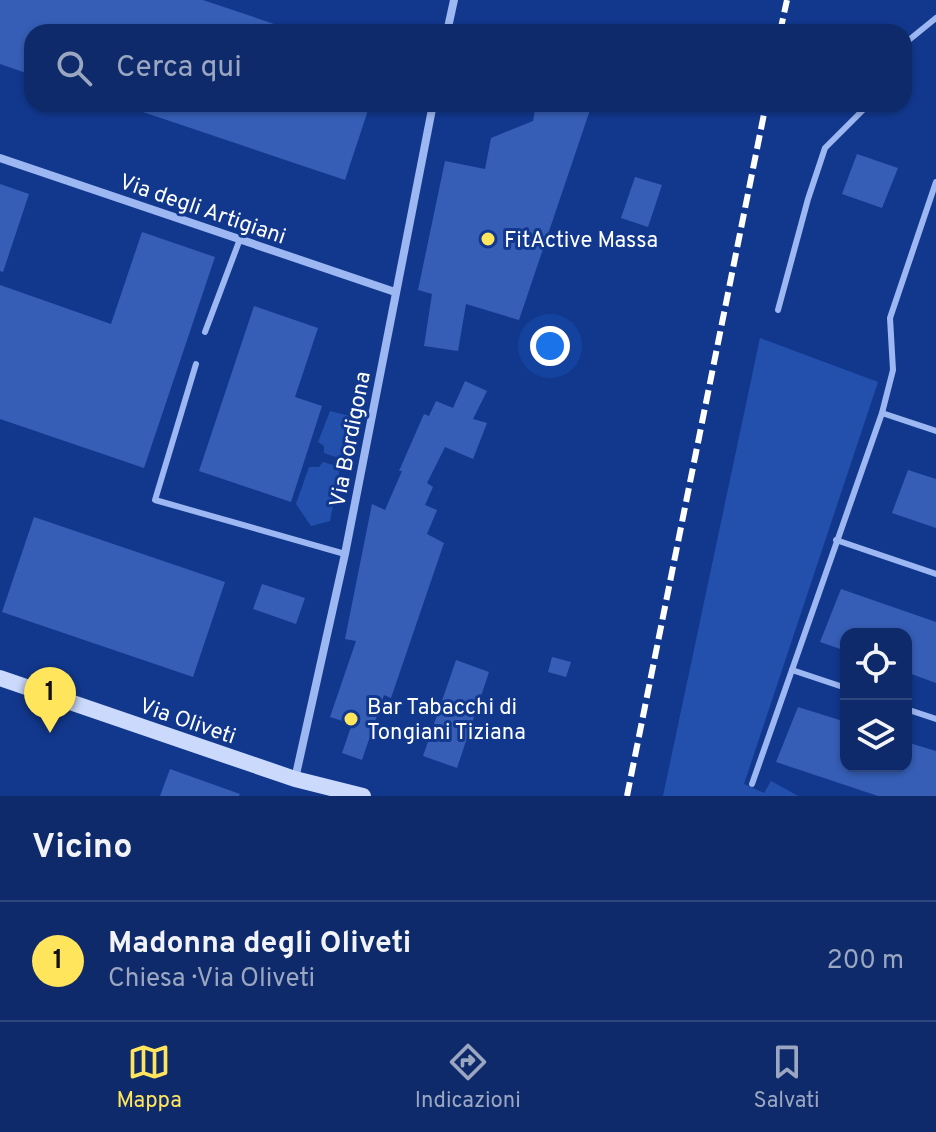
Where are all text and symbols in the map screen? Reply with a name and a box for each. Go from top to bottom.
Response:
search box [24,24,912,112]
icon: search [52,46,96,90]
text: Cerca qui [116,50,242,87]
street label: Via degli Artigiani [115,169,289,252]
place label: FitActive Massa [504,228,658,255]
marker: FitActive Massa [479,230,497,248]
your location [530,326,570,366]
street label: Via Bordigona [325,369,378,510]
map controls [840,628,912,772]
button: locate [840,628,912,700]
pin: 1 [24,667,76,733]
street label: Via Oliveti [135,693,239,751]
place label: Bar Tabacchi di Tongiani Tiziana [367,695,526,747]
button: layers [840,700,912,772]
marker: Bar Tabacchi di Tongiani Tiziana [342,710,360,728]
text: Vicino [32,827,132,870]
text: Madonna degli Oliveti [108,926,411,963]
text: 1 [53,945,63,978]
text: 200 m [827,945,904,978]
text: Chiesa · Via Oliveti [108,963,315,996]
tab: Mappa [116,1040,182,1115]
tab: Indicazioni [415,1040,521,1115]
tab: Salvati [754,1040,820,1115]

